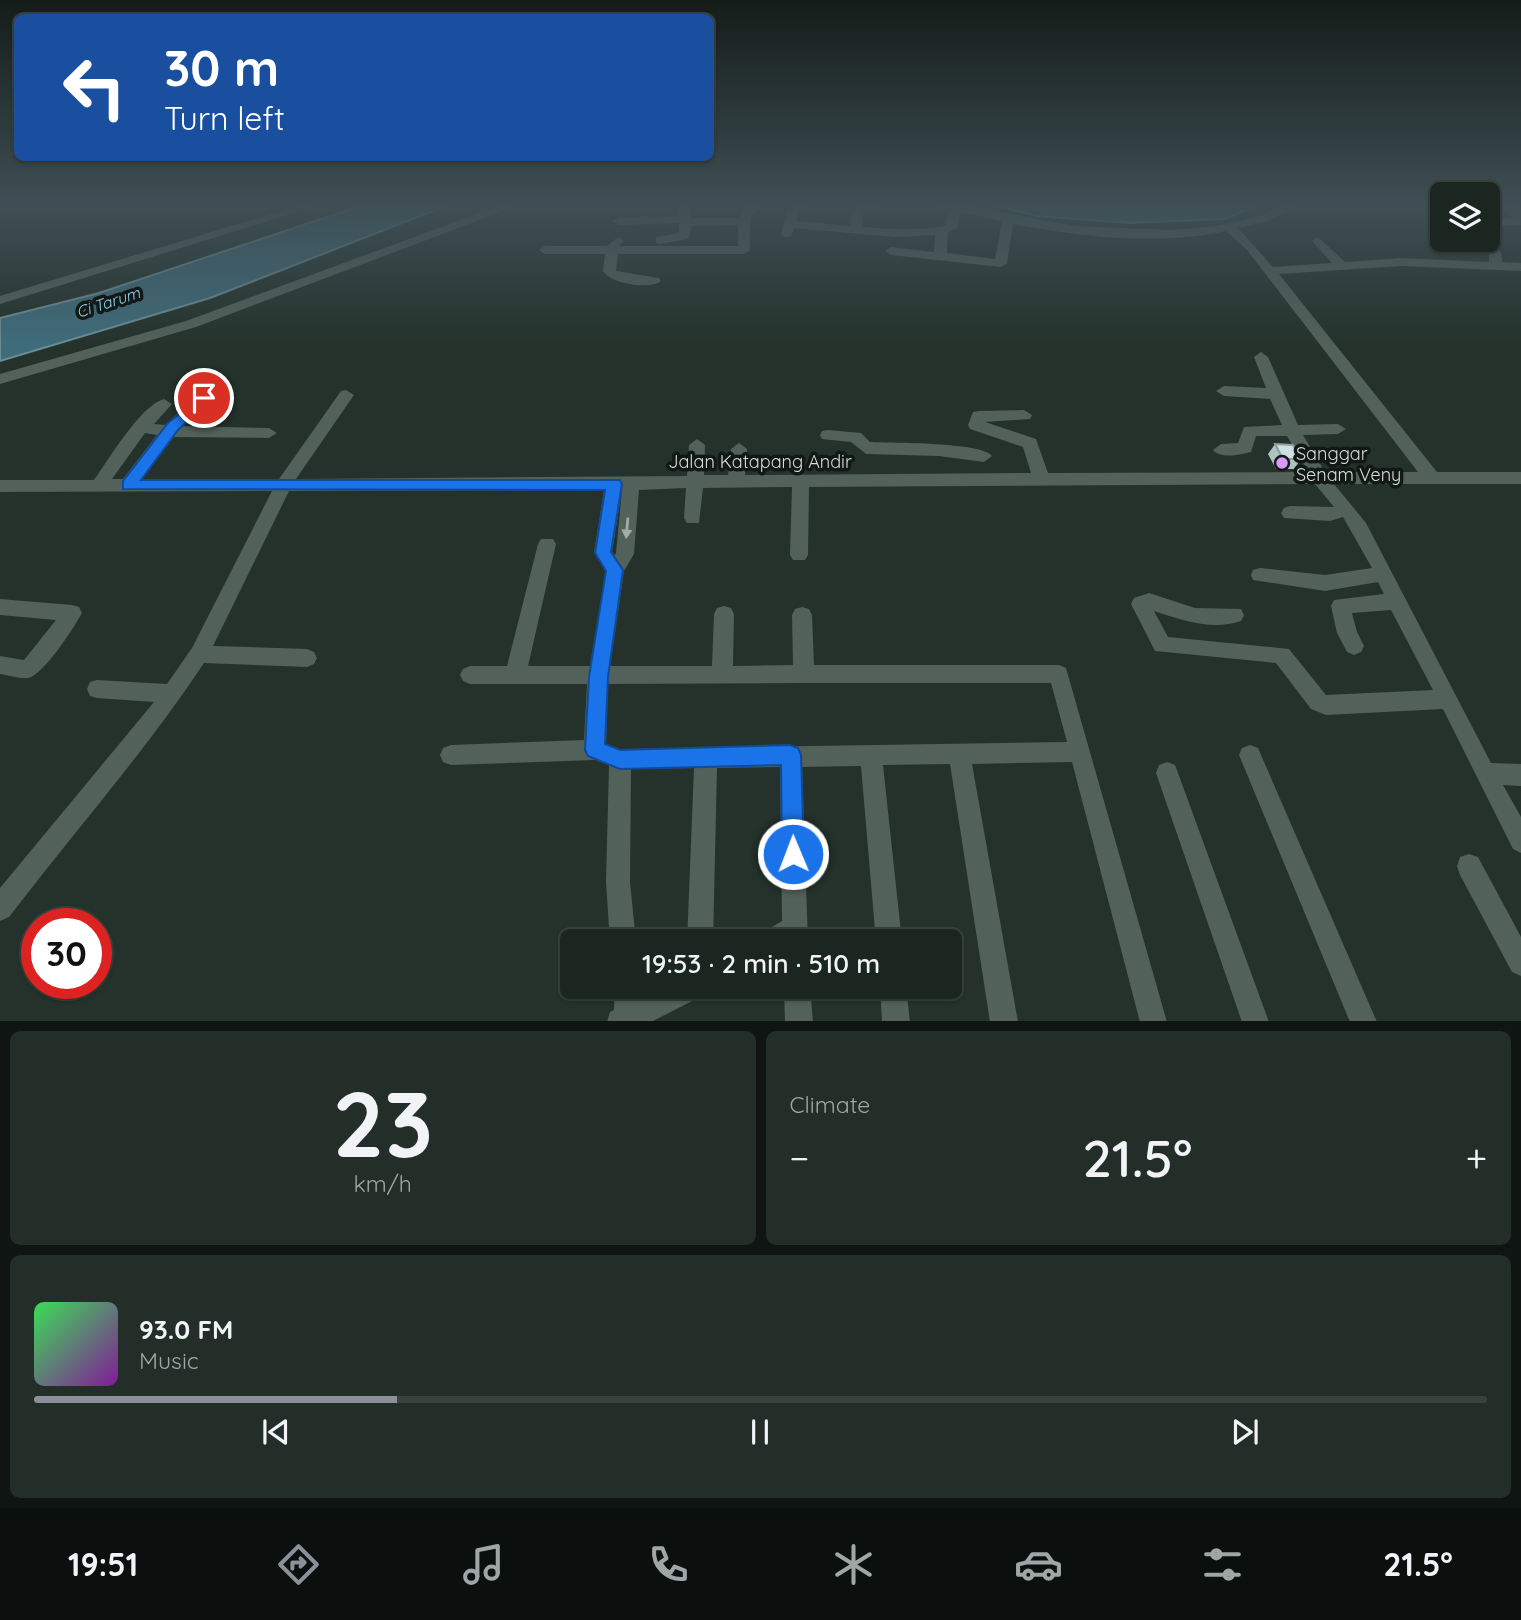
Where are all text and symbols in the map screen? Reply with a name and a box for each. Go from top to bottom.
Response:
text: 30 m [164,37,279,98]
icon: left [49,42,140,133]
text: Turn left [164,98,285,138]
map controls [1430,182,1500,252]
button: layers [1430,182,1500,252]
water label: Ci Tarum [74,282,143,322]
pin [174,368,234,428]
icon: arrive [185,379,223,417]
place label: Sanggar Senam Veny [1296,442,1401,486]
street label: Jalan Katapang Andir [668,450,852,473]
marker: Sanggar Senam Veny [1274,455,1290,471]
one-way arrow [621,518,632,540]
position arrow [756,817,830,891]
speed limit sign: 30 [21,908,112,999]
text: 19:53 · 2 min · 510 m [642,947,880,980]
text: 23 [332,1066,433,1180]
text: Climate [790,1090,870,1119]
text: 21.5° [1083,1125,1192,1190]
text: − [790,1134,809,1182]
text: + [1466,1134,1487,1182]
text: km/h [354,1169,412,1198]
text: 93.0 FM [139,1313,233,1346]
text: Music [139,1346,199,1375]
icon: previous [257,1413,295,1451]
icon: pause [741,1413,779,1451]
icon: next [1226,1413,1264,1451]
icon: directions [274,1540,323,1589]
icon: music [459,1540,508,1589]
icon: phone [644,1540,693,1589]
icon: climate [829,1540,878,1589]
icon: car [1014,1540,1063,1589]
icon: filters [1198,1540,1247,1589]
text: 19:51 [68,1544,138,1584]
text: 21.5° [1383,1544,1453,1584]

